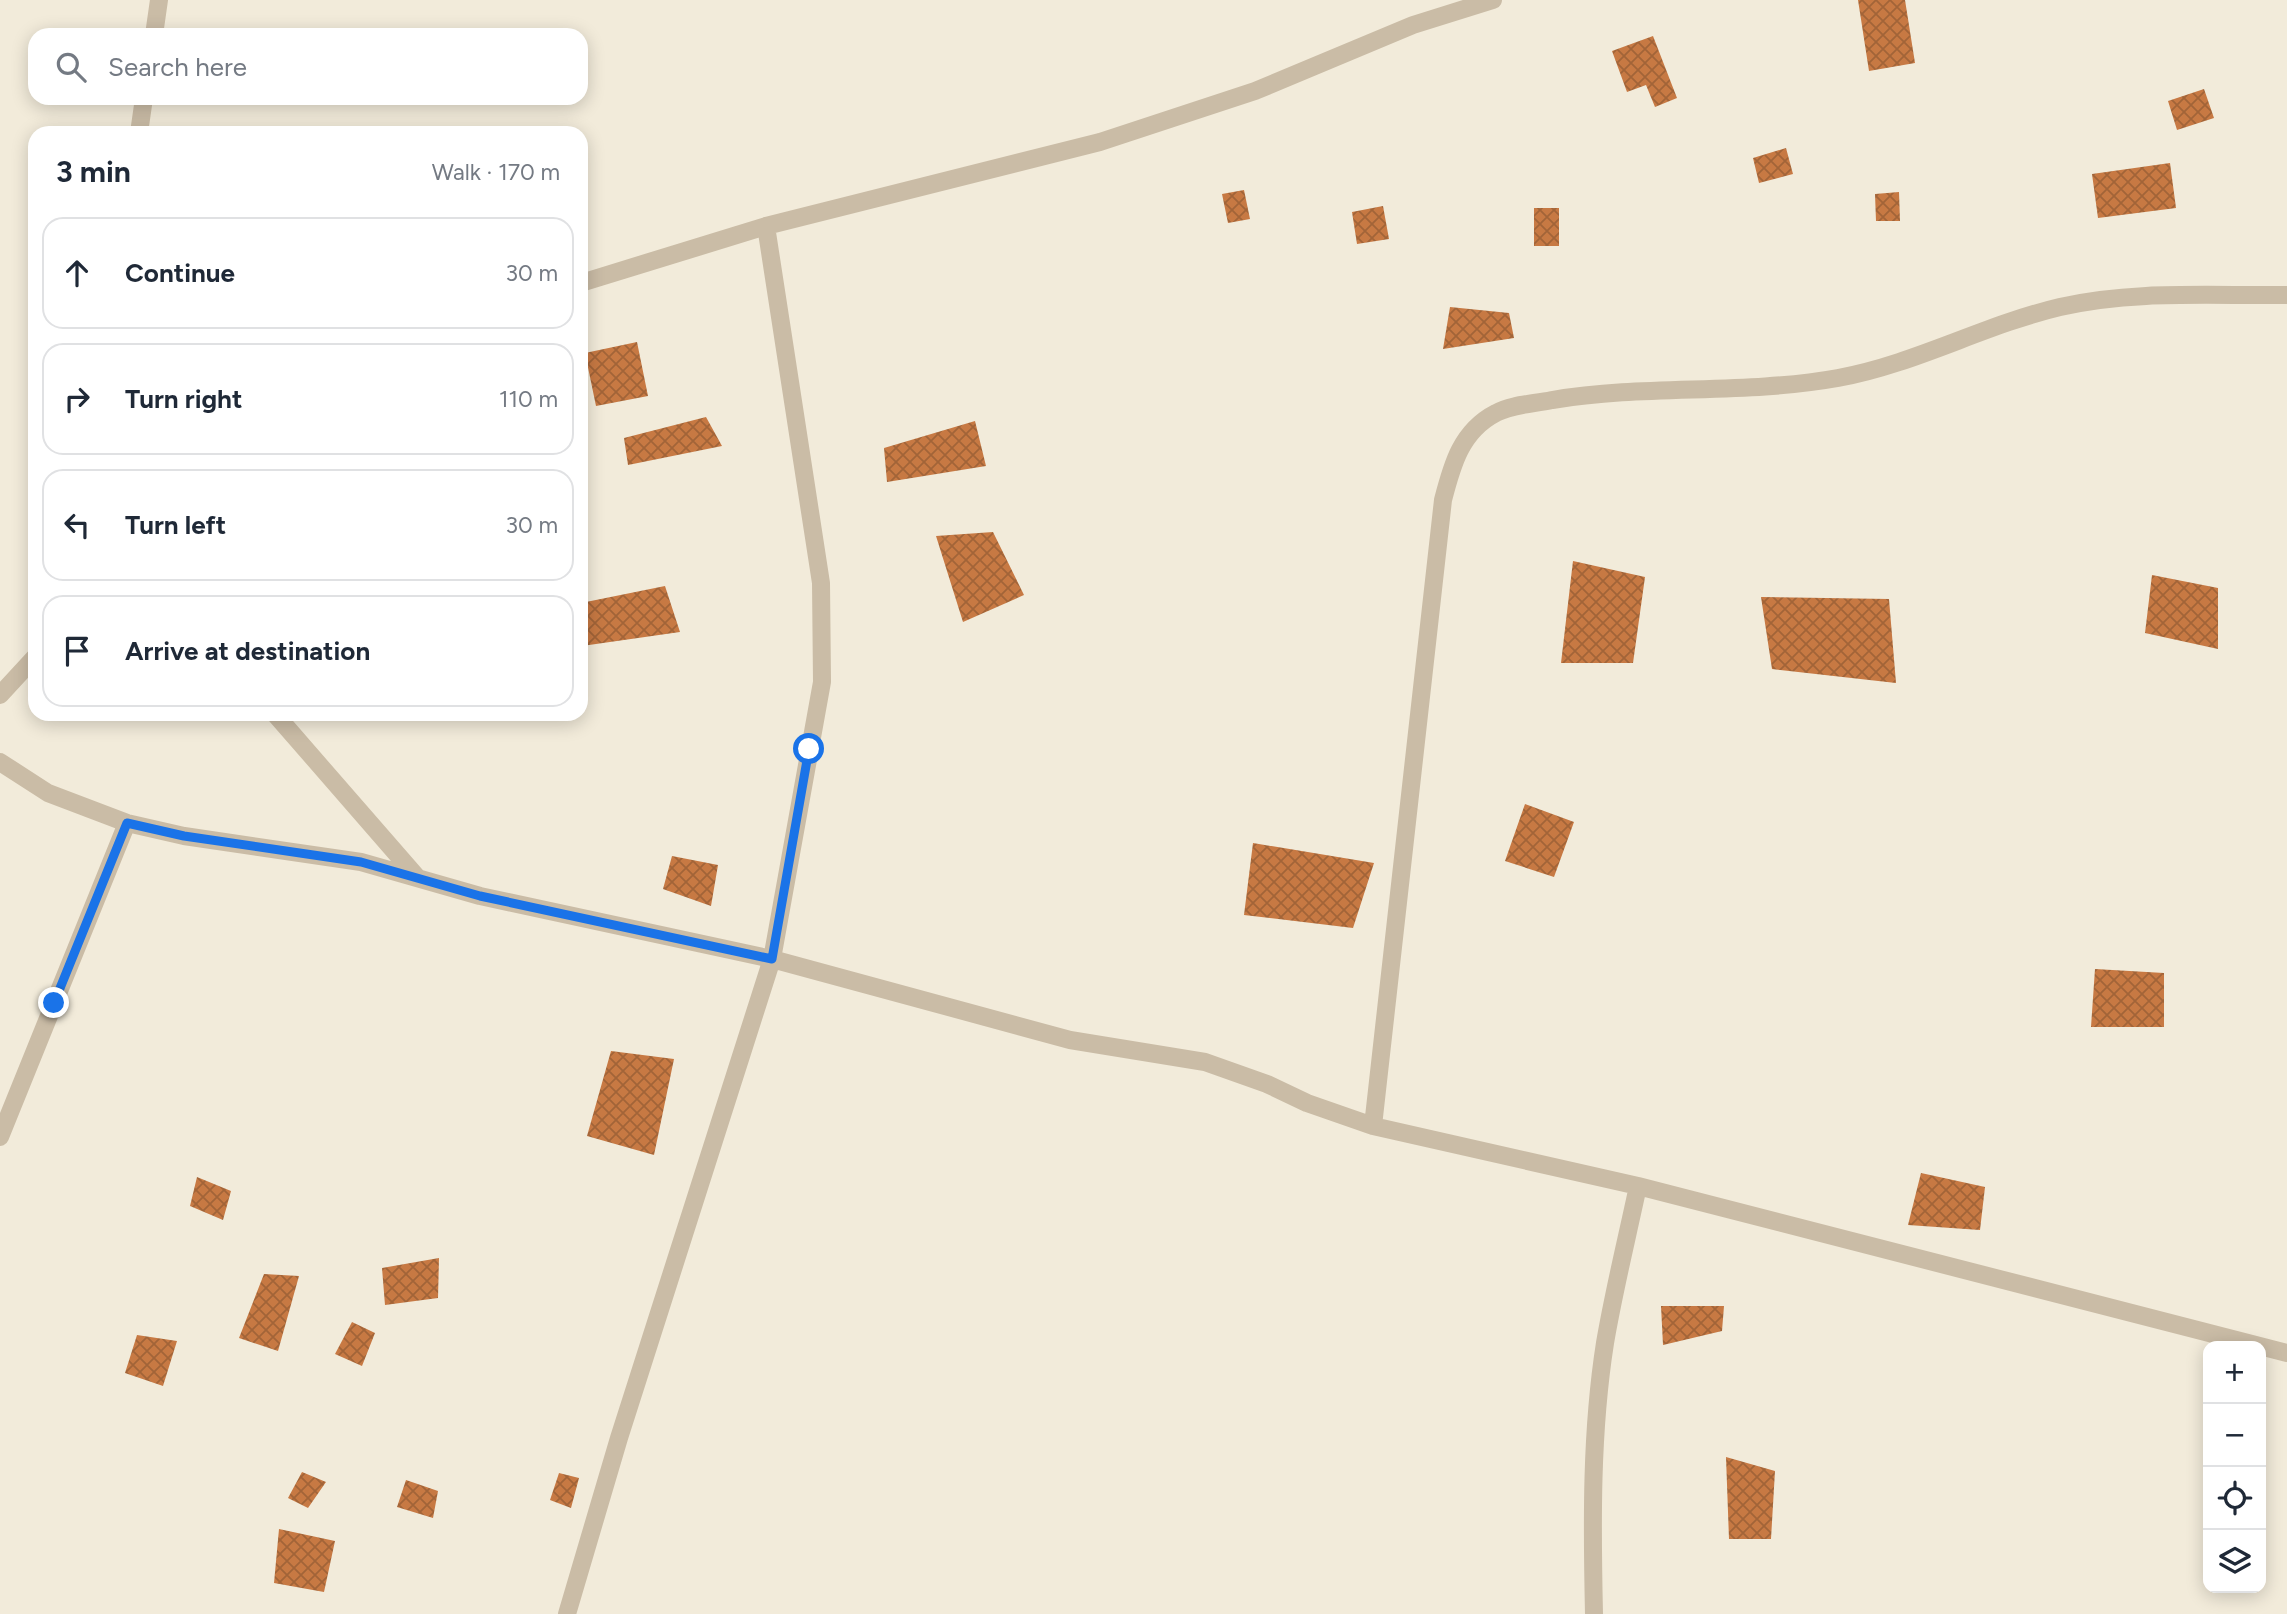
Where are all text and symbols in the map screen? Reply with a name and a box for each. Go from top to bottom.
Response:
search box [28,28,588,105]
icon: search [52,48,90,86]
text: Search here [108,51,247,83]
text: 3 min [56,153,131,190]
text: Walk · 170 m [432,158,560,186]
icon: ahead [58,254,96,292]
text: Continue [125,257,235,289]
text: 30 m [505,259,558,287]
icon: right [58,380,96,418]
text: Turn right [125,383,242,415]
text: 110 m [499,385,558,413]
icon: left [58,506,96,544]
text: Turn left [125,509,226,541]
text: 30 m [505,511,558,539]
icon: arrive [58,632,96,670]
text: Arrive at destination [125,635,370,667]
route start [793,733,824,764]
route end [38,987,69,1018]
map controls [2203,1341,2266,1593]
button: + [2203,1341,2266,1404]
button: − [2203,1404,2266,1467]
button: locate [2203,1467,2266,1530]
button: layers [2203,1530,2266,1593]

